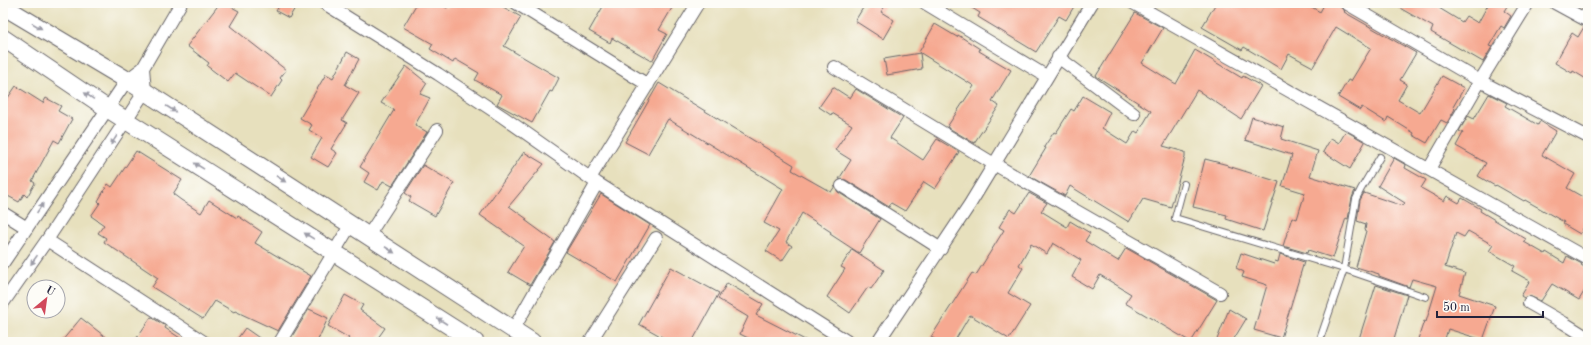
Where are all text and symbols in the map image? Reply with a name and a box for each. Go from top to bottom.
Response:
one-way arrow [31,23,43,30]
one-way arrow [84,92,95,100]
one-way arrow [165,105,177,112]
one-way arrow [110,135,118,145]
one-way arrow [193,163,205,170]
one-way arrow [276,175,286,183]
one-way arrow [36,203,44,213]
one-way arrow [304,232,314,240]
one-way arrow [385,246,395,254]
one-way arrow [30,254,38,265]
north arrow [26,279,66,319]
text: U [44,285,57,299]
scale bar [1437,293,1543,319]
text: 50 m [1443,301,1470,314]
one-way arrow [437,317,447,325]

